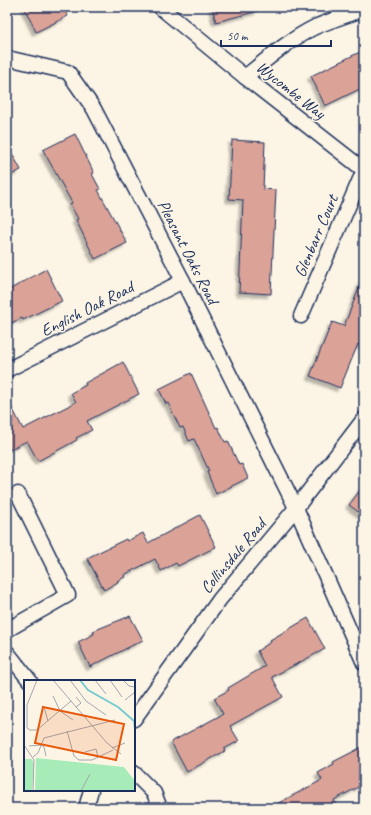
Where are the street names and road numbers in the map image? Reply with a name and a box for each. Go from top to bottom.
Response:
street label: Wycombe Way [252,57,331,124]
street label: Glenbarr Court [289,190,344,280]
street label: Pleasant Oaks Road [153,196,224,310]
street label: English Oak Road [37,276,139,341]
street label: Collinsdale Road [196,513,272,598]

